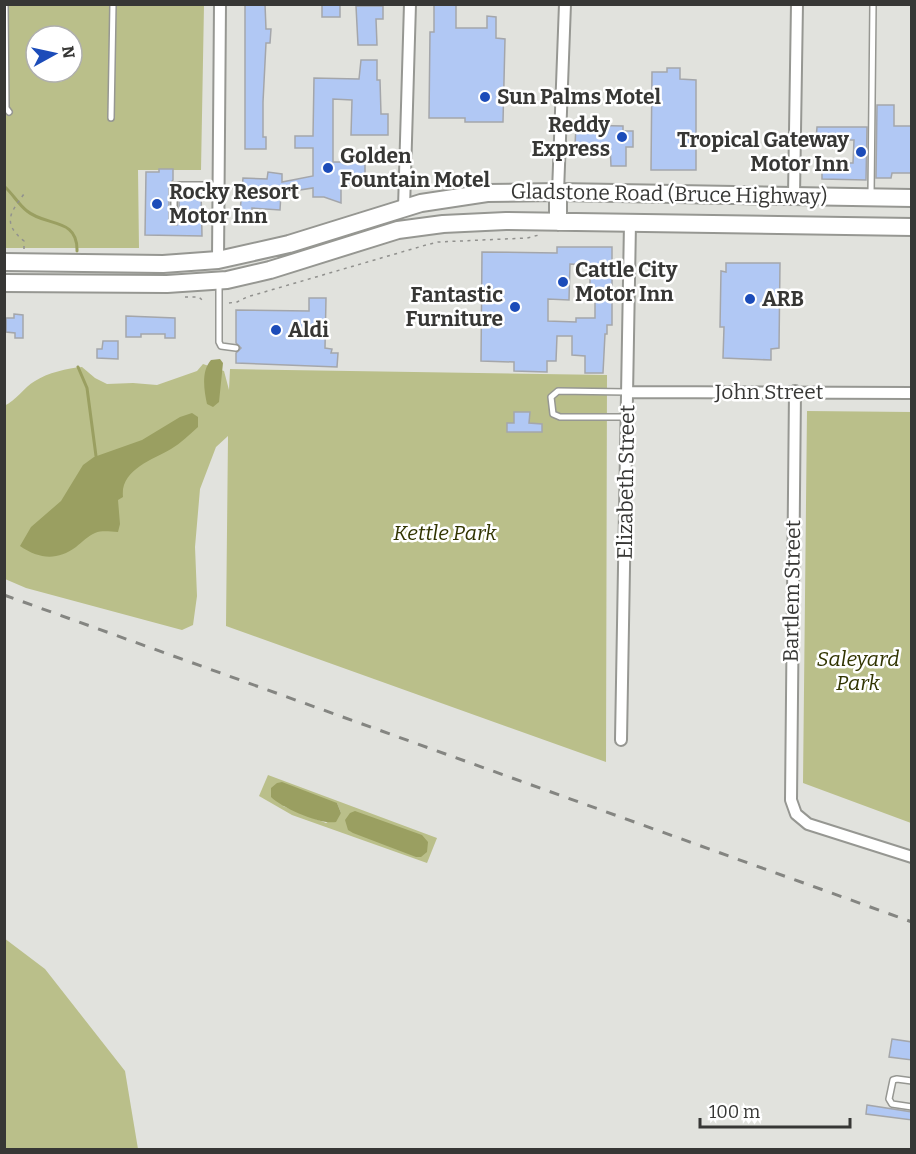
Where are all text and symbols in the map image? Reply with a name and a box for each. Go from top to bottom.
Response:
north arrow [24,24,84,84]
text: N [58,45,79,59]
place label: Sun Palms Motel [497,84,662,110]
marker: Sun Palms Motel [478,90,492,104]
place label: Reddy Express [532,112,610,162]
place label: Tropical Gateway Motor Inn [677,127,849,177]
marker: Reddy Express [615,130,629,144]
place label: Golden Fountain Motel [340,143,490,193]
marker: Tropical Gateway Motor Inn [854,145,868,159]
marker: Golden Fountain Motel [321,161,335,175]
street label: Gladstone Road (Bruce Highway) [511,178,827,210]
place label: Rocky Resort Motor Inn [169,179,300,229]
marker: Rocky Resort Motor Inn [150,197,164,211]
place label: Cattle City Motor Inn [575,257,678,307]
marker: Cattle City Motor Inn [556,275,570,289]
place label: Fantastic Furniture [406,282,503,332]
place label: ARB [762,286,804,312]
marker: ARB [743,292,757,306]
marker: Fantastic Furniture [508,300,522,314]
place label: Aldi [288,317,329,343]
marker: Aldi [269,323,283,337]
street label: John Street [714,379,824,405]
street label: Elizabeth Street [612,404,640,559]
street label: Bartlem Street [778,519,806,662]
park label: Kettle Park [393,520,497,546]
park label: Saleyard Park [817,646,899,696]
scale bar [700,1091,850,1129]
text: 100 m [709,1101,760,1123]

